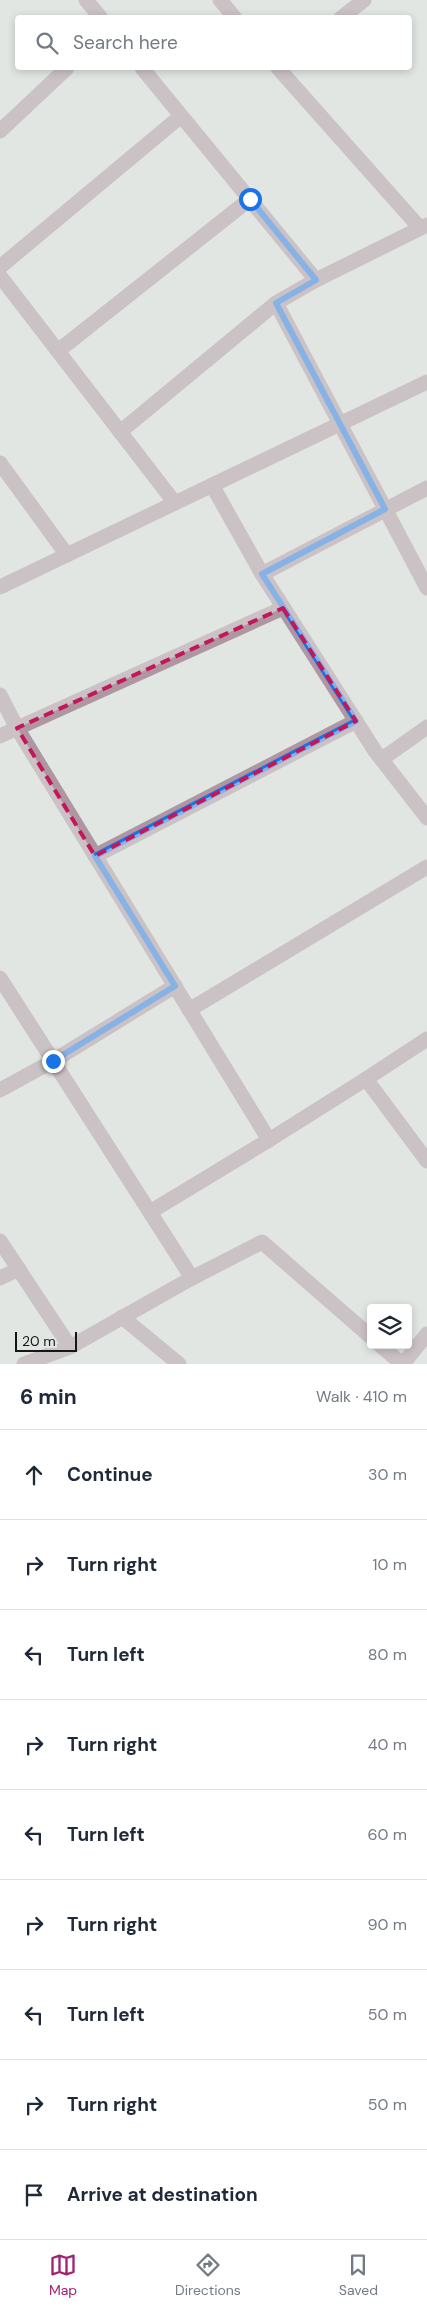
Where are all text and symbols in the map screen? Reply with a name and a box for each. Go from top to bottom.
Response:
search box [15,15,412,70]
icon: search [33,29,61,57]
text: Search here [73,30,178,55]
route start [239,188,262,211]
route end [42,1050,65,1073]
map controls [367,1304,412,1349]
button: layers [367,1304,412,1349]
scale bar [15,1329,78,1352]
text: 20 m [22,1332,56,1350]
text: 6 min [20,1383,77,1411]
text: Walk · 410 m [316,1386,407,1407]
icon: ahead [20,1461,48,1489]
text: Continue [67,1462,153,1487]
text: 30 m [368,1464,407,1485]
icon: right [20,1551,48,1579]
text: Turn right [67,1552,157,1577]
text: 10 m [373,1554,407,1575]
icon: left [20,1641,48,1669]
text: Turn left [67,1642,145,1667]
text: 80 m [368,1644,407,1665]
icon: right [20,1731,48,1759]
text: Turn right [67,1732,157,1757]
text: 40 m [368,1734,407,1755]
icon: left [20,1821,48,1849]
text: Turn left [67,1822,145,1847]
text: 60 m [367,1824,407,1845]
icon: right [20,1911,48,1939]
text: Turn right [67,1912,157,1937]
text: 90 m [367,1914,407,1935]
icon: left [20,2001,48,2029]
text: Turn left [67,2002,145,2027]
text: 50 m [368,2004,407,2025]
icon: right [20,2091,48,2119]
text: Turn right [67,2092,157,2117]
text: 50 m [368,2094,407,2115]
icon: arrive [20,2181,48,2209]
text: Arrive at destination [67,2182,258,2207]
tab: Map [49,2251,77,2299]
tab: Directions [175,2251,241,2299]
tab: Saved [339,2251,378,2299]

